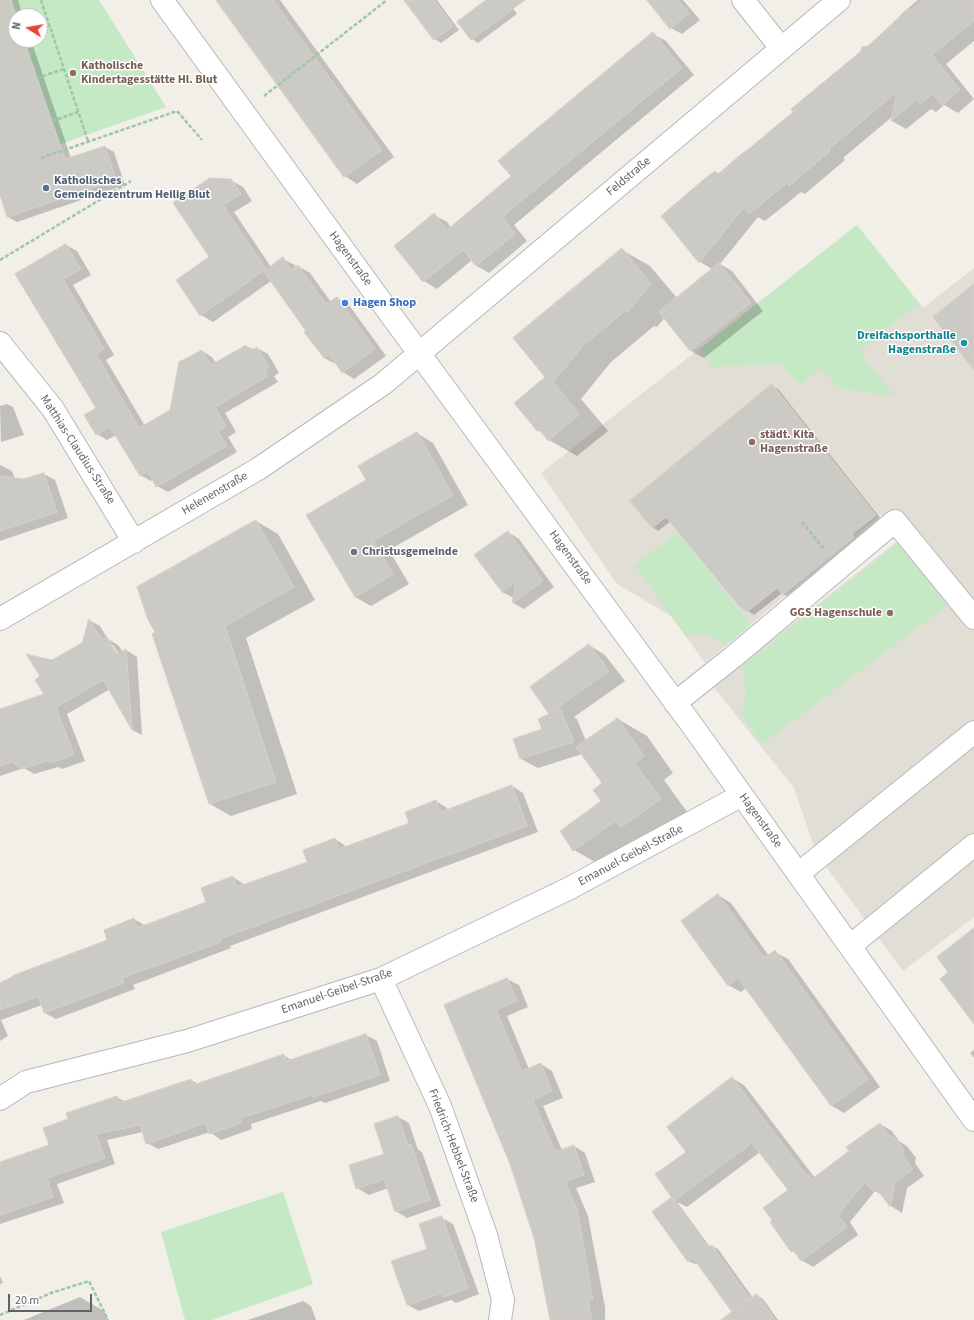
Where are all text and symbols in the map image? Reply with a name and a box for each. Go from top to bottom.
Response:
north arrow [8,8,48,48]
text: N [9,21,25,31]
place label: Katholische Kindertagesstätte Hl. Blut [81,59,217,87]
marker: Katholische Kindertagesstätte Hl. Blut [68,68,78,78]
street label: Feldstraße [604,154,654,200]
place label: Katholisches Gemeindezentrum Heilig Blut [54,174,210,202]
marker: Katholisches Gemeindezentrum Heilig Blut [41,183,51,193]
street label: Hagenstraße [325,229,375,289]
place label: Hagen Shop [353,296,416,310]
marker: Hagen Shop [340,298,350,308]
place label: Dreifachsporthalle Hagenstraße [857,329,956,357]
marker: Dreifachsporthalle Hagenstraße [959,338,969,348]
street label: Matthias-Claudius-Straße [36,393,118,507]
place label: städt. Kita Hagenstraße [760,428,828,456]
marker: städt. Kita Hagenstraße [747,437,757,447]
street label: Helenenstraße [180,469,250,519]
street label: Hagenstraße [545,528,595,588]
place label: Christusgemeinde [362,545,458,559]
marker: Christusgemeinde [349,547,359,557]
place label: GGS Hagenschule [790,606,882,620]
marker: GGS Hagenschule [885,608,895,618]
street label: Hagenstraße [735,791,785,851]
street label: Emanuel-Geibel-Straße [576,822,686,890]
street label: Emanuel-Geibel-Straße [280,966,394,1018]
street label: Friedrich-Hebbel-Straße [425,1087,481,1205]
scale bar [10,1286,94,1312]
text: 20 m [15,1292,39,1309]

